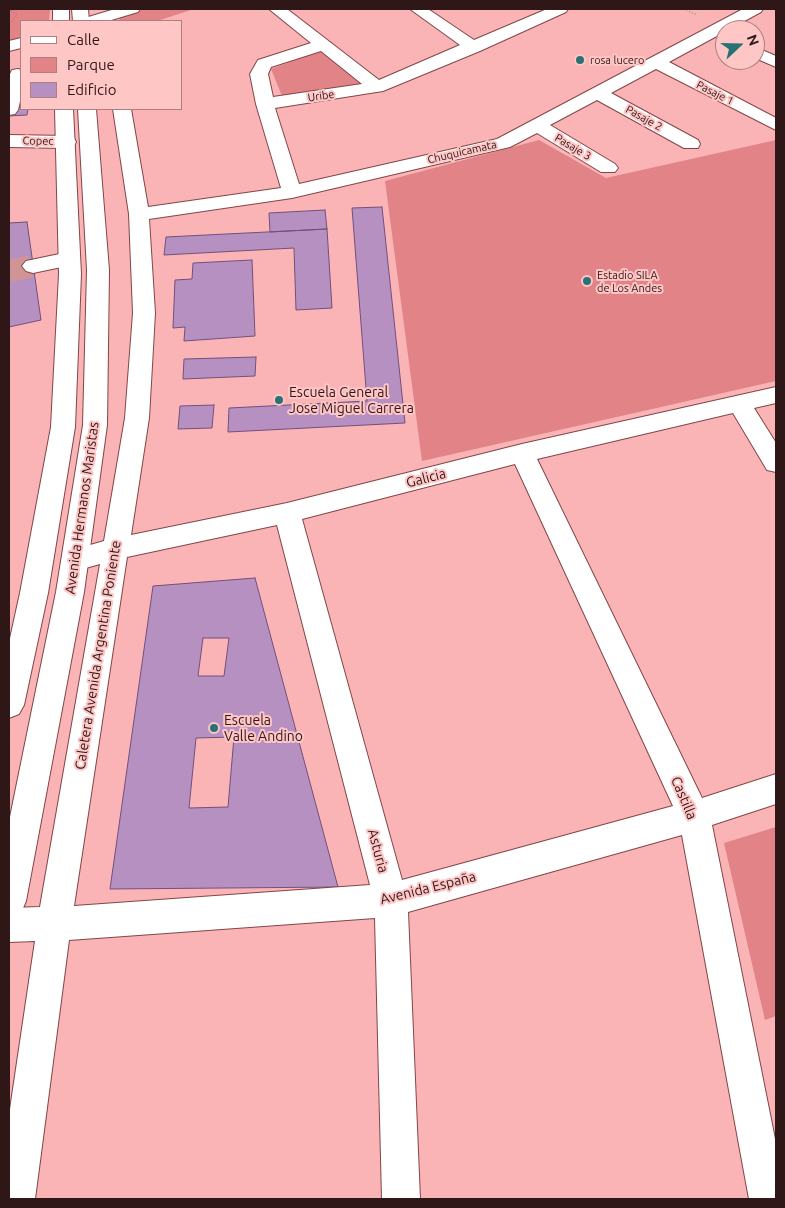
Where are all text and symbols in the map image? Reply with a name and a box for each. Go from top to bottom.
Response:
legend [20,20,182,110]
north arrow [715,20,765,70]
text: Calle [67,31,100,48]
text: N [744,32,762,48]
place label: rosa lucero [590,53,644,67]
marker: rosa lucero [574,54,586,66]
text: Parque [67,56,115,73]
street label: Pasaje 1 [694,78,736,108]
text: Edificio [67,81,116,98]
street label: Uribe [307,88,335,104]
street label: Pasaje 2 [623,103,665,133]
street label: Pasaje 3 [552,131,594,163]
street label: Copec [22,134,54,148]
street label: Chuquicamata [426,138,498,166]
place label: Estadio SILA de Los Andes [597,268,662,294]
marker: Estadio SILA de Los Andes [581,275,593,287]
place label: Escuela General Jose Miguel Carrera [289,384,414,417]
marker: Escuela General Jose Miguel Carrera [273,394,285,406]
street label: Avenida Hermanos Maristas [62,421,102,595]
street label: Galicia [404,465,448,491]
street label: Caletera Avenida Argentina Poniente [72,539,124,771]
place label: Escuela Valle Andino [224,712,303,744]
marker: Escuela Valle Andino [208,722,220,734]
street label: Castilla [667,774,701,822]
street label: Asturia [364,827,392,875]
street label: Avenida España [378,868,478,908]

